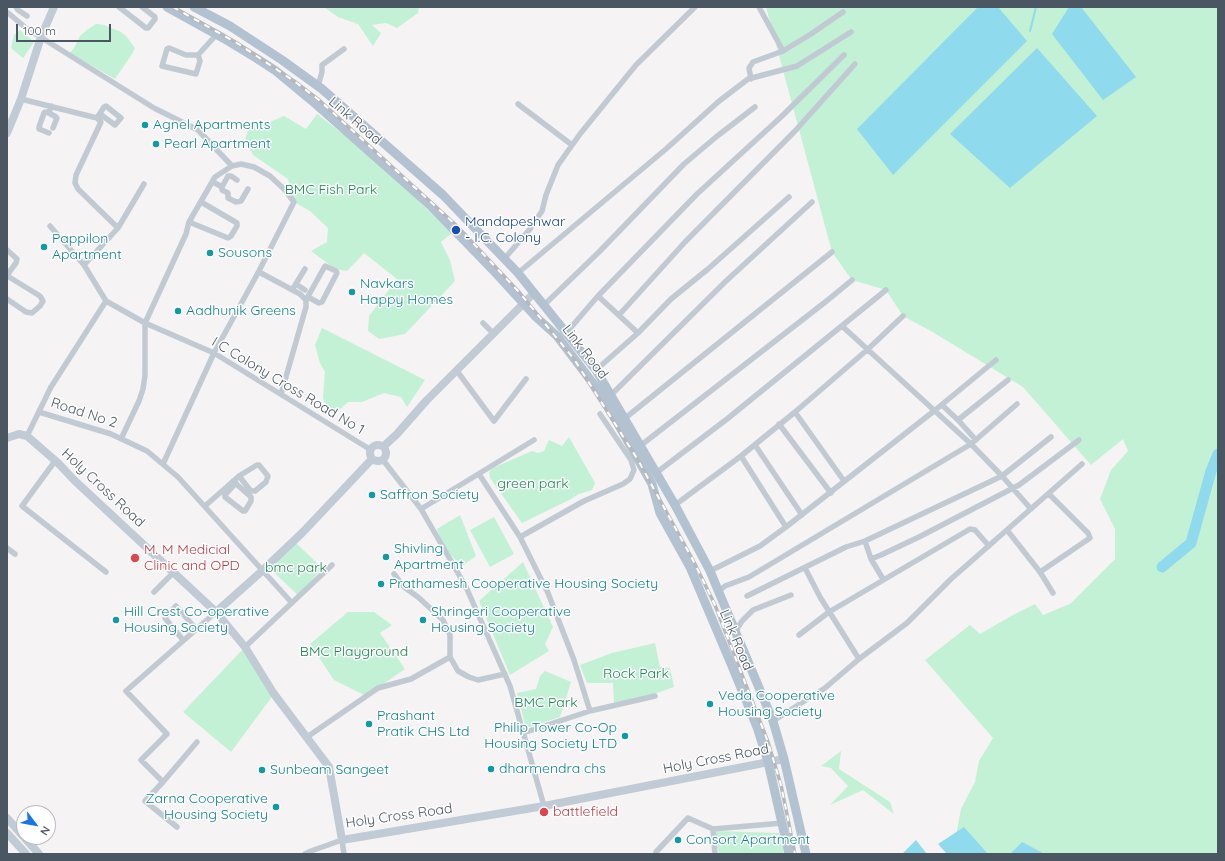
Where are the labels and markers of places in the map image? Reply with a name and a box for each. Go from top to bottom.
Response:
place label: Agnel Apartments [153,117,270,133]
marker: Agnel Apartments [140,120,150,130]
place label: Pearl Apartment [164,136,271,152]
marker: Pearl Apartment [151,139,161,149]
place label: Mandapeshwar - I.C. Colony [465,214,565,246]
marker: Mandapeshwar - I.C. Colony [450,224,462,236]
place label: Pappilon Apartment [52,231,122,264]
marker: Pappilon Apartment [39,242,49,252]
place label: Sousons [218,245,272,261]
marker: Sousons [205,248,215,258]
place label: Navkars Happy Homes [360,276,453,308]
marker: Navkars Happy Homes [347,287,357,297]
place label: Aadhunik Greens [186,303,296,319]
marker: Aadhunik Greens [173,306,183,316]
place label: Saffron Society [380,487,479,503]
marker: Saffron Society [367,490,377,500]
place label: Shivling Apartment [394,541,464,574]
place label: M. M Medicial Clinic and OPD [144,542,240,574]
marker: M. M Medicial Clinic and OPD [129,552,141,564]
marker: Shivling Apartment [381,552,391,562]
place label: Prathamesh Cooperative Housing Society [389,576,658,592]
marker: Prathamesh Cooperative Housing Society [376,579,386,589]
place label: Hill Crest Co-operative Housing Society [124,604,269,636]
place label: Shringeri Cooperative Housing Society [431,604,571,636]
marker: Hill Crest Co-operative Housing Society [111,615,121,625]
marker: Shringeri Cooperative Housing Society [418,615,428,625]
place label: Veda Cooperative Housing Society [718,688,835,720]
marker: Veda Cooperative Housing Society [705,699,715,709]
place label: Prashant Pratik CHS Ltd [377,708,470,740]
marker: Prashant Pratik CHS Ltd [364,719,374,729]
place label: Philip Tower Co-Op Housing Society LTD [484,720,617,752]
marker: Philip Tower Co-Op Housing Society LTD [620,731,630,741]
place label: dharmendra chs [499,761,606,777]
place label: Sunbeam Sangeet [270,762,389,778]
marker: dharmendra chs [486,764,496,774]
marker: Sunbeam Sangeet [257,765,267,775]
place label: Zarna Cooperative Housing Society [146,791,268,824]
marker: Zarna Cooperative Housing Society [271,802,281,812]
place label: battlefield [553,804,618,820]
marker: battlefield [538,806,550,818]
place label: Consort Apartment [686,832,810,848]
marker: Consort Apartment [673,835,683,845]

